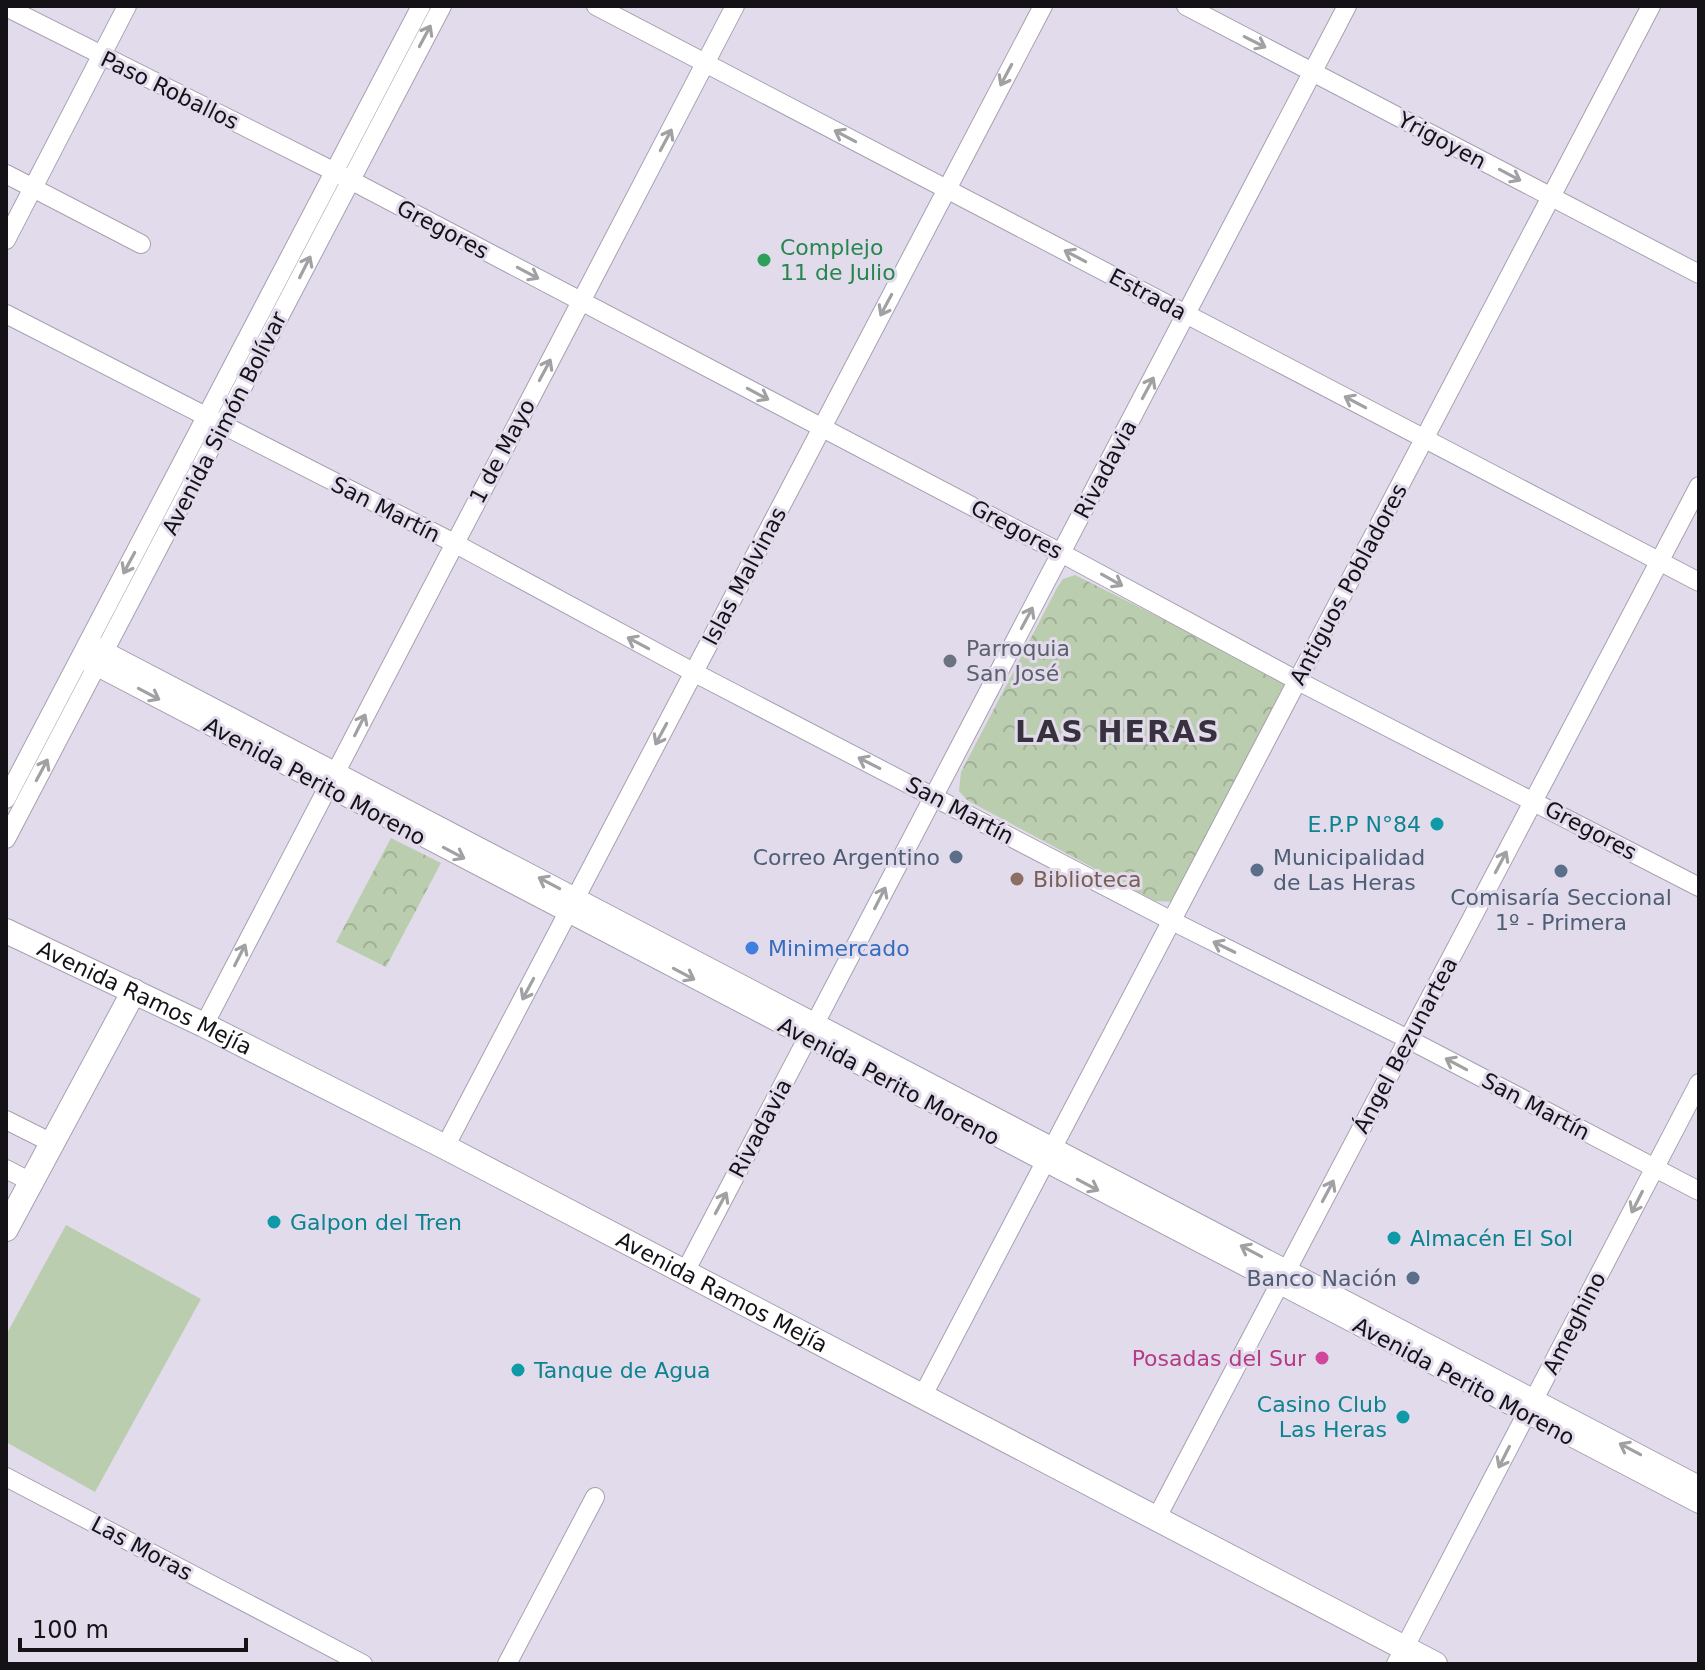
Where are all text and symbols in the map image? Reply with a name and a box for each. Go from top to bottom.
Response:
one-way arrow [418,25,434,49]
one-way arrow [1243,35,1266,50]
street label: Paso Roballos [97,46,243,135]
one-way arrow [998,63,1014,86]
street label: Yrigoyen [1392,106,1490,174]
one-way arrow [833,127,857,143]
one-way arrow [658,128,674,152]
one-way arrow [1498,168,1522,184]
street label: Gregores [393,195,493,264]
place label: Complejo 11 de Julio [780,235,896,285]
one-way arrow [1064,248,1088,264]
marker: Complejo 11 de Julio [755,251,773,269]
one-way arrow [297,255,313,279]
street label: Estrada [1105,264,1191,325]
one-way arrow [515,265,539,281]
one-way arrow [877,293,893,317]
street label: Avenida Simón Bolívar [157,307,292,539]
one-way arrow [537,359,553,383]
one-way arrow [1140,376,1156,400]
one-way arrow [746,386,769,402]
one-way arrow [1344,394,1368,410]
street label: 1 de Mayo [465,395,540,508]
street label: Rivadavia [1069,416,1142,523]
street label: San Martín [327,471,444,547]
street label: Antiguos Pobladores [1285,479,1412,689]
street label: Gregores [967,495,1067,564]
street label: Islas Malvinas [698,503,791,649]
one-way arrow [121,550,137,574]
one-way arrow [1100,572,1123,588]
one-way arrow [1019,607,1035,630]
one-way arrow [627,634,651,650]
place label: Parroquia San José [966,636,1070,686]
marker: Parroquia San José [941,652,959,670]
one-way arrow [136,687,160,703]
street label: Avenida Perito Moreno [200,712,430,850]
one-way arrow [352,713,368,737]
district label: LAS HERAS [1015,714,1221,749]
one-way arrow [653,722,669,746]
one-way arrow [858,755,881,770]
one-way arrow [35,759,51,783]
street label: San Martín [902,772,1018,849]
street label: Gregores [1541,796,1641,865]
place label: E.P.P N°84 [1308,812,1421,837]
marker: E.P.P N°84 [1428,815,1446,833]
place label: Correo Argentino [753,845,940,870]
place label: Municipalidad de Las Heras [1273,845,1425,895]
one-way arrow [441,846,465,862]
marker: Correo Argentino [947,848,965,866]
one-way arrow [1494,850,1510,874]
marker: Municipalidad de Las Heras [1248,861,1266,879]
marker: Comisaría Seccional 1º - Primera [1552,862,1570,880]
place label: Biblioteca [1033,867,1142,892]
marker: Biblioteca [1008,870,1026,888]
one-way arrow [538,875,561,891]
place label: Comisaría Seccional 1º - Primera [1450,885,1672,935]
one-way arrow [873,886,889,910]
street label: Avenida Ramos Mejía [33,936,256,1060]
place label: Minimercado [768,936,910,961]
marker: Minimercado [743,939,761,957]
one-way arrow [1213,939,1237,954]
one-way arrow [233,944,248,968]
street label: Ángel Bezunartea [1348,953,1462,1138]
one-way arrow [672,966,696,982]
one-way arrow [519,977,535,1001]
street label: Avenida Perito Moreno [774,1012,1004,1150]
one-way arrow [1445,1055,1469,1071]
street label: San Martín [1478,1068,1594,1145]
street label: Rivadavia [724,1075,797,1182]
one-way arrow [1076,1178,1100,1194]
one-way arrow [1321,1179,1337,1203]
one-way arrow [1629,1190,1645,1213]
one-way arrow [714,1192,730,1215]
place label: Galpon del Tren [290,1210,462,1235]
marker: Galpon del Tren [265,1213,283,1231]
place label: Almacén El Sol [1410,1226,1573,1251]
street label: Avenida Ramos Mejía [612,1227,832,1358]
marker: Almacén El Sol [1385,1229,1403,1247]
one-way arrow [1239,1242,1263,1258]
place label: Banco Nación [1246,1266,1397,1291]
street label: Ameghino [1538,1268,1611,1379]
marker: Banco Nación [1404,1269,1422,1287]
street label: Avenida Perito Moreno [1349,1312,1579,1450]
place label: Posadas del Sur [1132,1346,1307,1371]
marker: Posadas del Sur [1313,1349,1331,1367]
place label: Tanque de Agua [533,1358,711,1383]
marker: Tanque de Agua [509,1361,527,1379]
place label: Casino Club Las Heras [1257,1392,1387,1442]
marker: Casino Club Las Heras [1394,1408,1412,1426]
one-way arrow [1618,1440,1642,1456]
one-way arrow [1496,1445,1512,1469]
street label: Las Moras [87,1511,196,1585]
scale bar [20,1602,246,1652]
text: 100 m [32,1616,109,1644]

